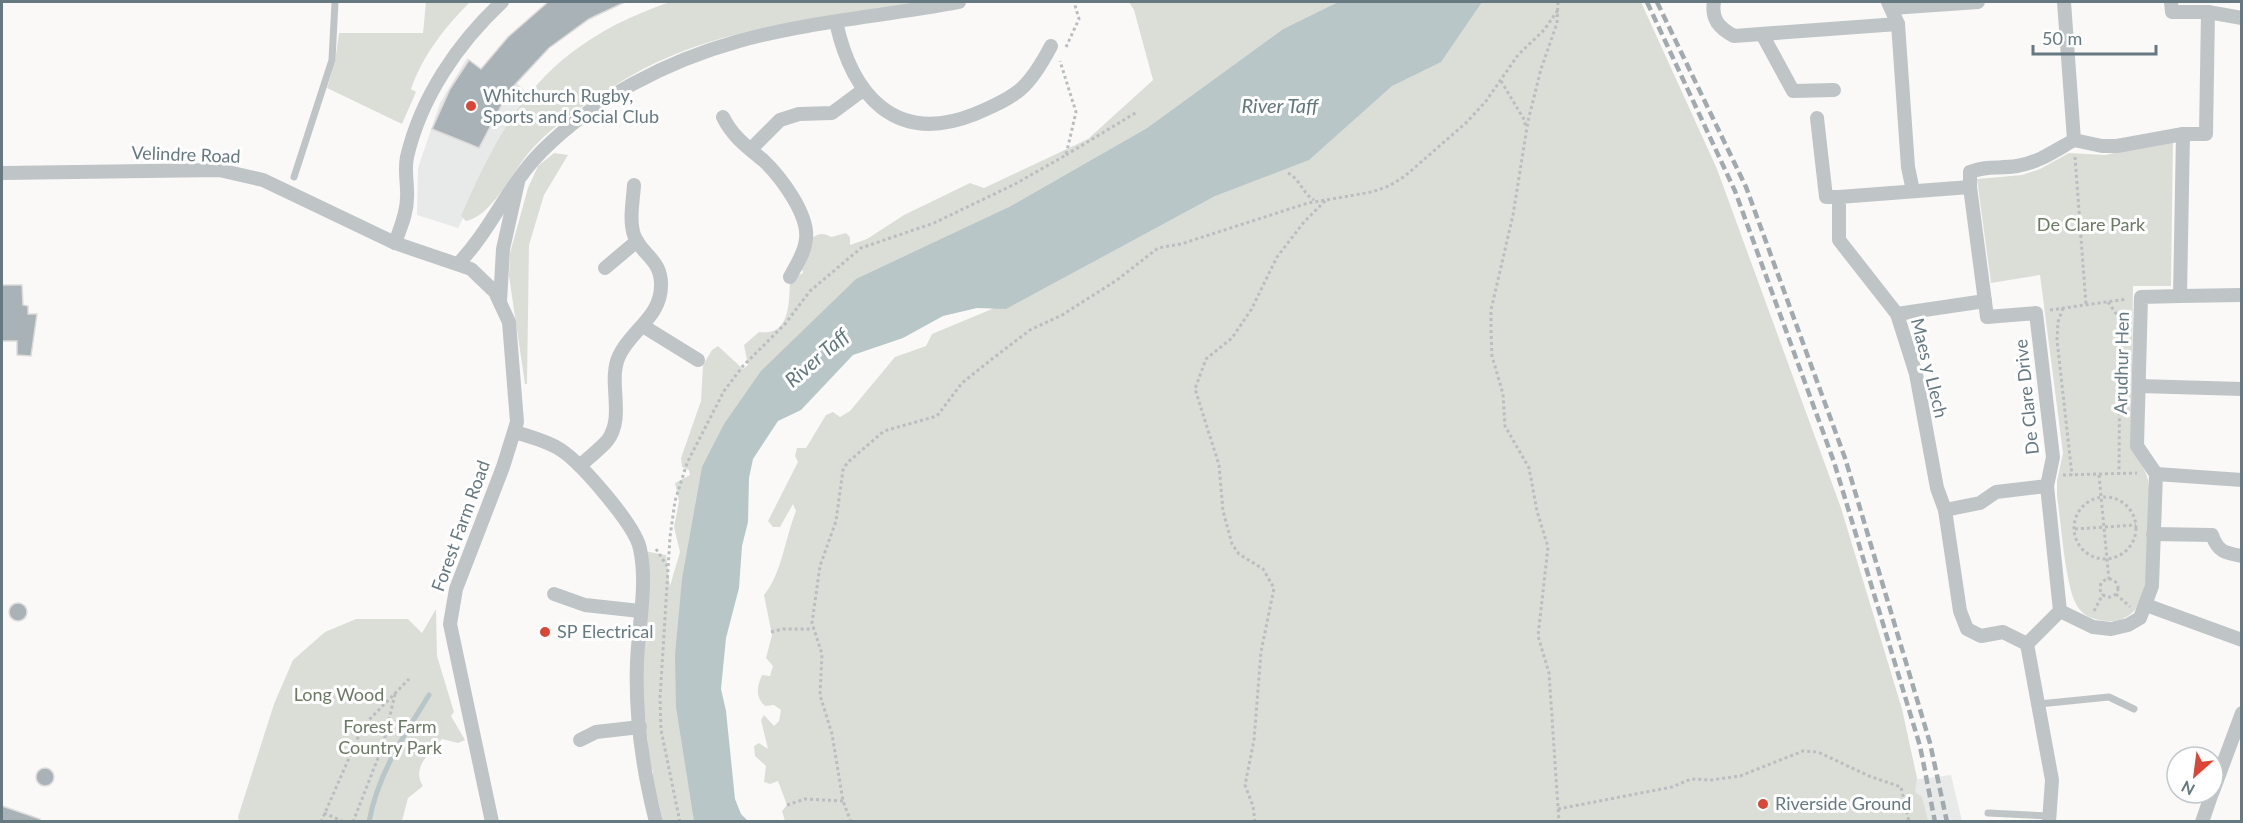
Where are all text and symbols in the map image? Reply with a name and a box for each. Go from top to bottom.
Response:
scale bar [2033,18,2156,56]
text: 50 m [2042,27,2082,49]
place label: Whitchurch Rugby, Sports and Social Club [483,84,659,127]
water label: River Taff [1242,93,1320,117]
marker: Whitchurch Rugby, Sports and Social Club [464,99,478,113]
street label: Velindre Road [131,141,241,167]
park label: De Clare Park [2037,213,2146,235]
street label: Arudhur Hen [2109,311,2133,415]
street label: Maes y Llech [1907,316,1953,420]
water label: River Taff [779,322,854,392]
street label: De Clare Drive [2009,338,2043,456]
street label: Forest Farm Road [426,457,494,594]
place label: SP Electrical [557,620,653,642]
marker: SP Electrical [538,625,552,639]
park label: Long Wood [294,683,384,705]
park label: Forest Farm Country Park [338,715,443,758]
north arrow [2165,745,2225,805]
text: N [2178,777,2198,800]
place label: Riverside Ground [1775,792,1911,814]
marker: Riverside Ground [1756,797,1770,811]

